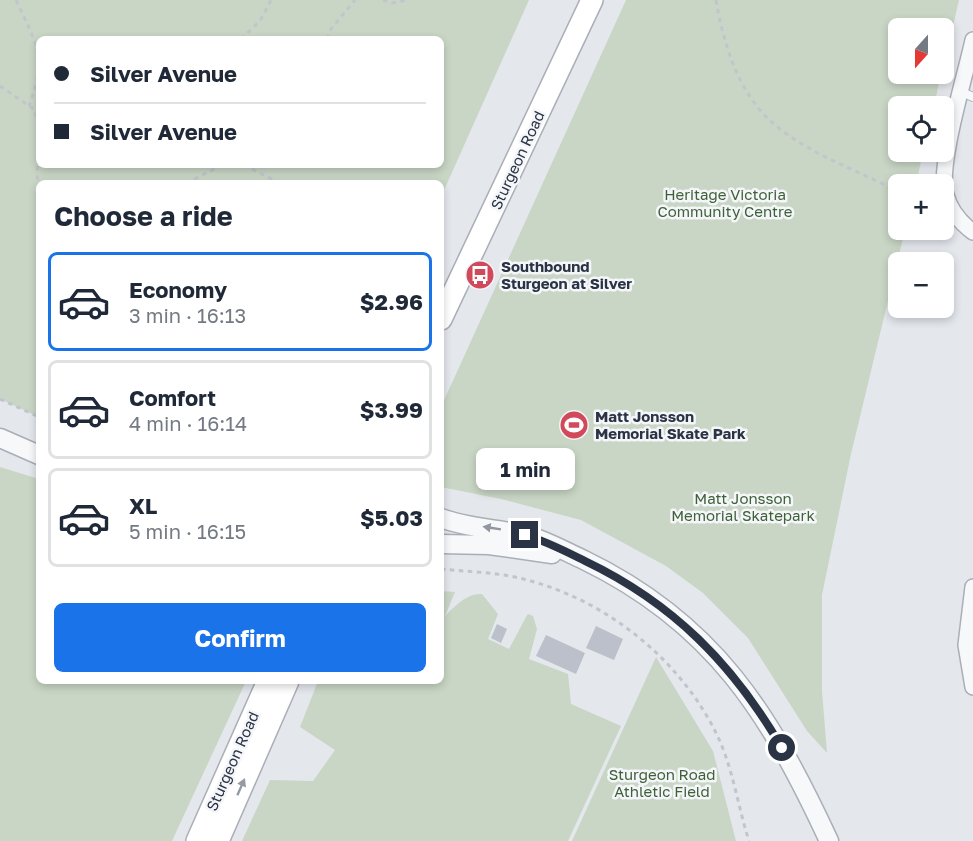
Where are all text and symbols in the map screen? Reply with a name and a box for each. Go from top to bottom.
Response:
north arrow [888,18,954,84]
map controls [888,18,954,318]
text: Silver Avenue [90,60,237,87]
button: locate [888,96,954,162]
street label: Sturgeon Road [486,108,548,212]
text: Silver Avenue [90,118,237,145]
button: + [888,174,954,240]
park label: Heritage Victoria Community Centre [658,185,793,220]
text: Choose a ride [54,200,233,232]
button: − [888,252,954,318]
place label: Southbound Sturgeon at Silver [501,257,632,292]
bus stop icon: Southbound Sturgeon at Silver [464,259,496,291]
icon: car [57,275,111,329]
text: Economy [129,276,227,303]
text: $2.96 [360,288,423,315]
text: 3 min · 16:13 [129,303,246,327]
icon: car [57,383,111,437]
text: Comfort [129,384,216,411]
text: $3.99 [360,396,423,423]
place label: Matt Jonsson Memorial Skate Park [595,407,746,442]
sports icon: Matt Jonsson Memorial Skate Park [558,409,590,441]
text: 4 min · 16:14 [129,411,247,435]
callout: 1 min [476,448,574,490]
text: 1 min [500,457,551,481]
park label: Matt Jonsson Memorial Skatepark [671,489,815,524]
icon: car [57,491,111,545]
text: XL [129,492,157,519]
text: $5.03 [360,504,423,531]
text: 5 min · 16:15 [129,519,246,543]
route end [511,521,538,548]
one-way arrow [482,524,501,533]
button: Confirm [54,603,426,672]
street label: Sturgeon Road [202,709,262,813]
route start [768,734,795,761]
park label: Sturgeon Road Athletic Field [609,765,715,800]
one-way arrow [236,778,246,796]

